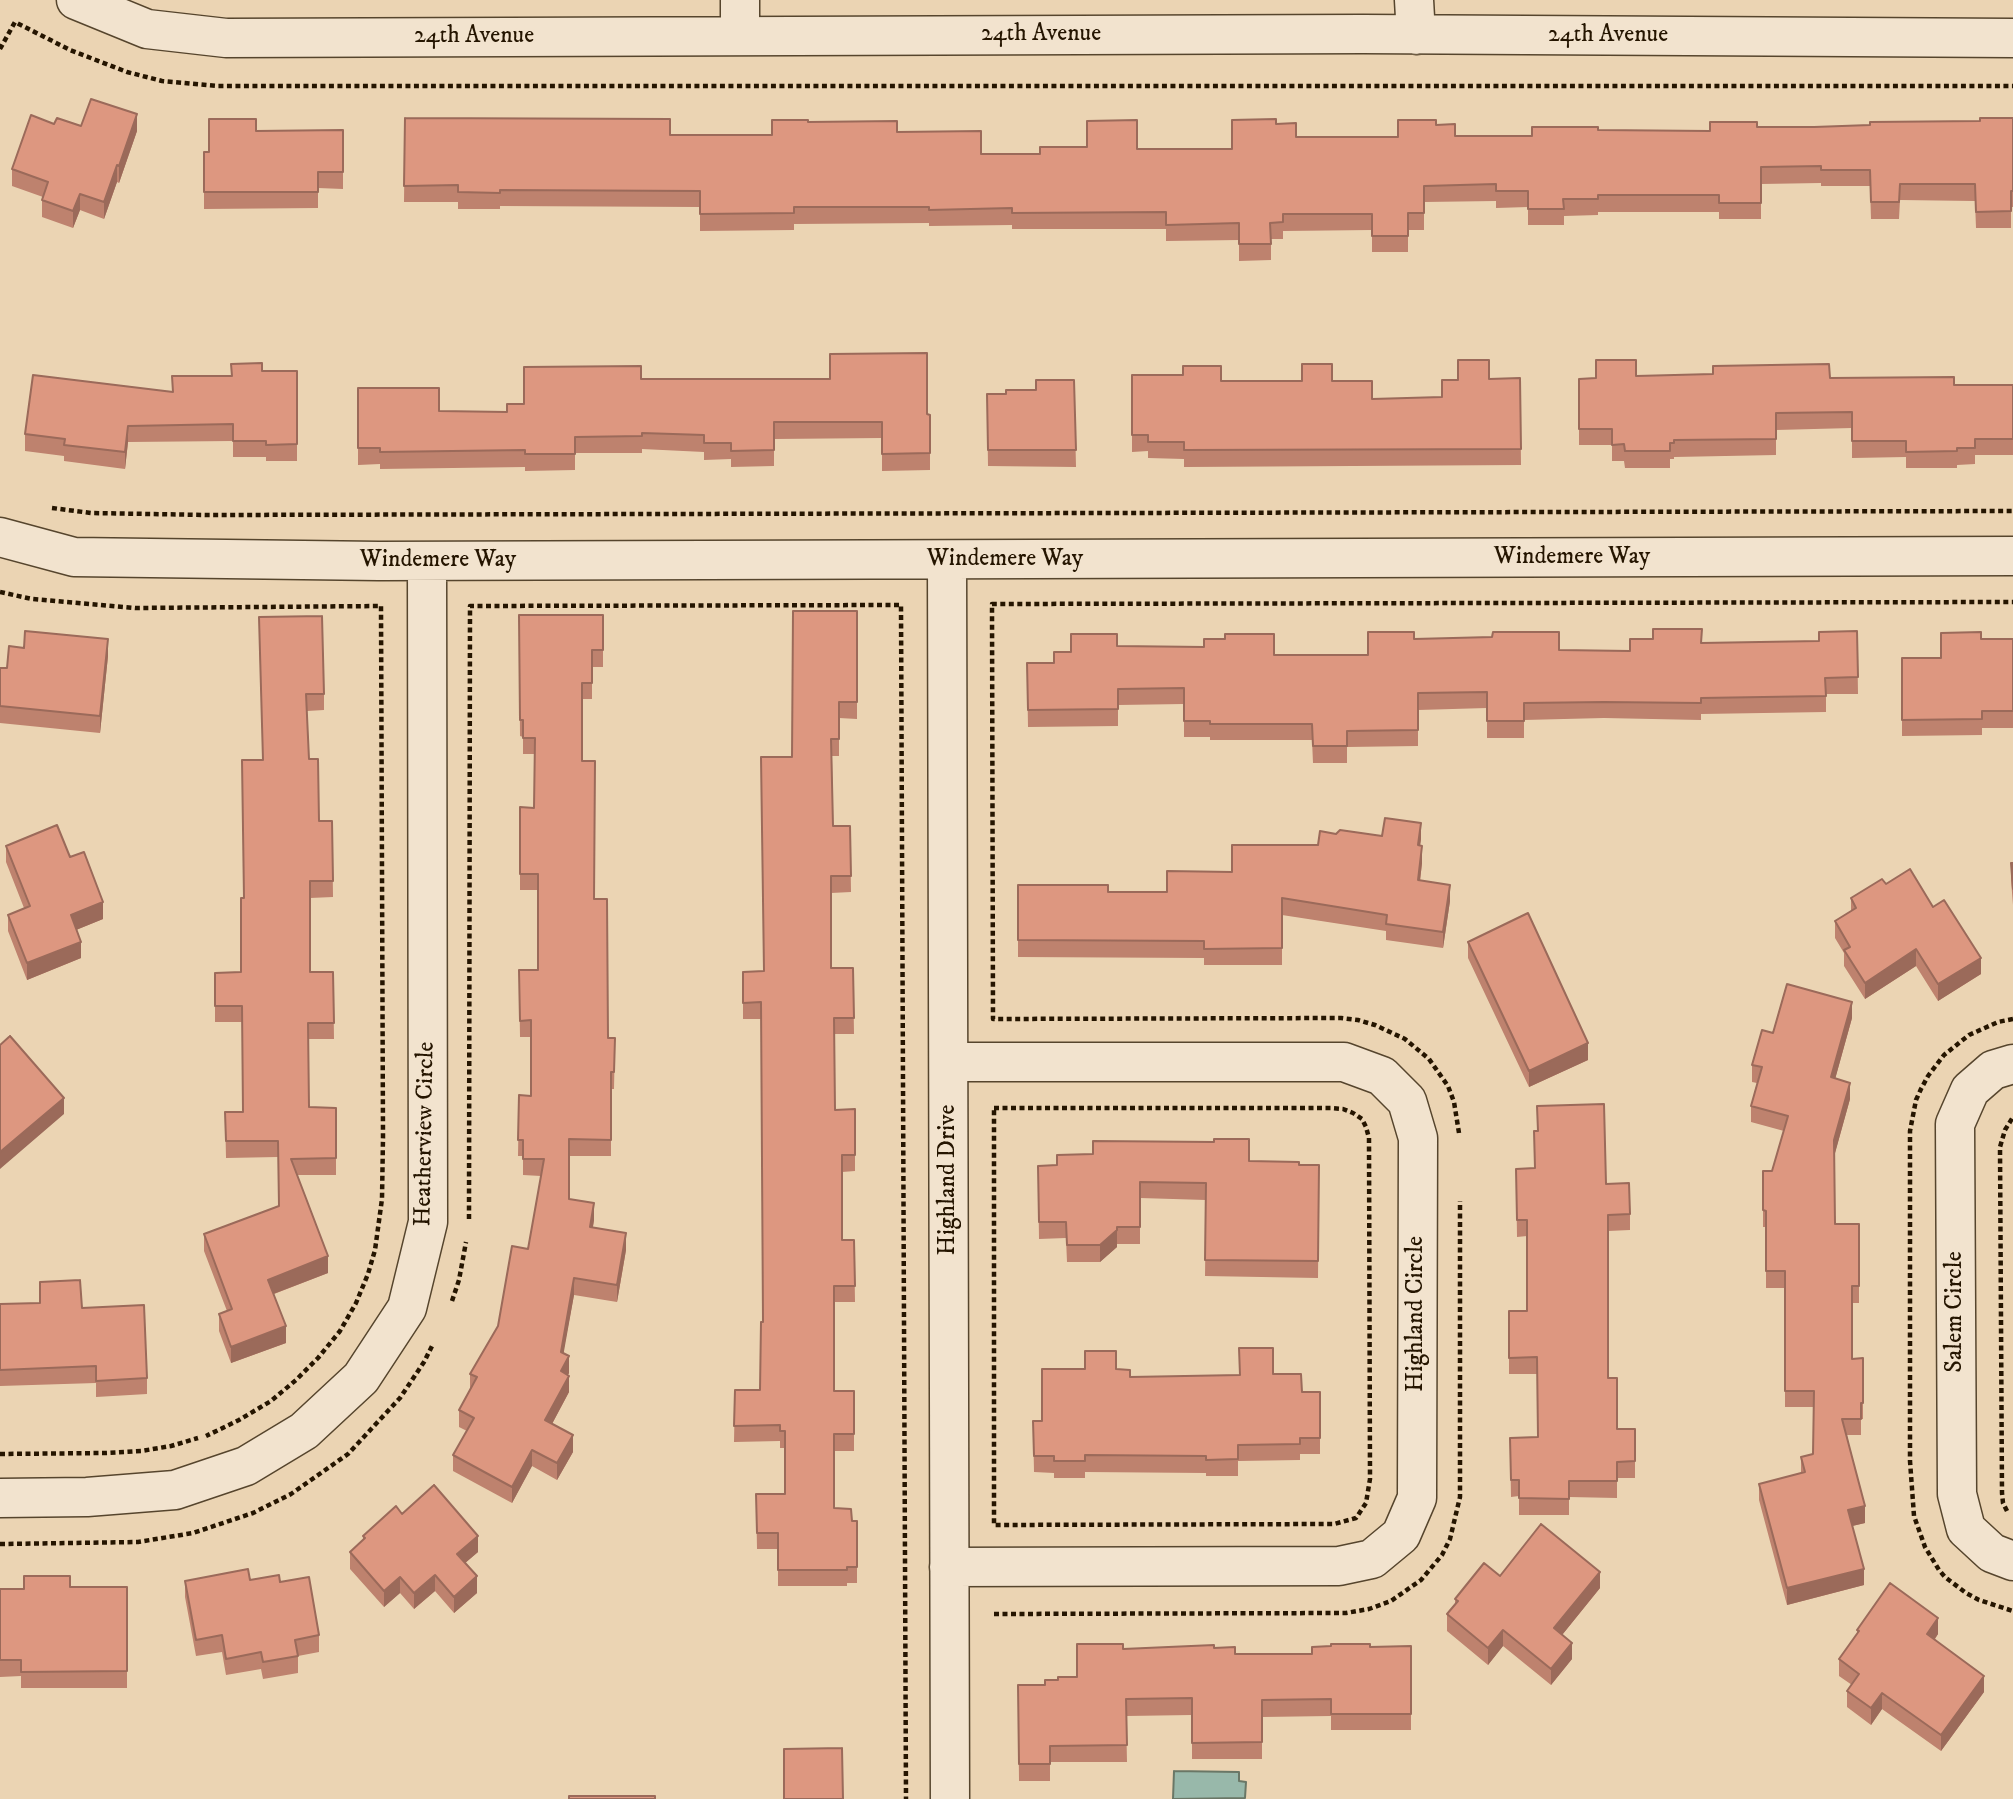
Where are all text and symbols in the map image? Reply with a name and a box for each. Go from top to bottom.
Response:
street label: 24th Avenue [981,21,1101,49]
street label: 24th Avenue [1548,22,1668,50]
street label: 24th Avenue [414,23,534,51]
street label: Windemere Way [1494,544,1650,572]
street label: Windemere Way [927,546,1083,574]
street label: Windemere Way [360,547,516,575]
street label: Heatherview Circle [410,1041,442,1227]
street label: Highland Drive [935,1104,963,1256]
street label: Highland Circle [1403,1236,1431,1392]
street label: Salem Circle [1942,1251,1970,1373]

